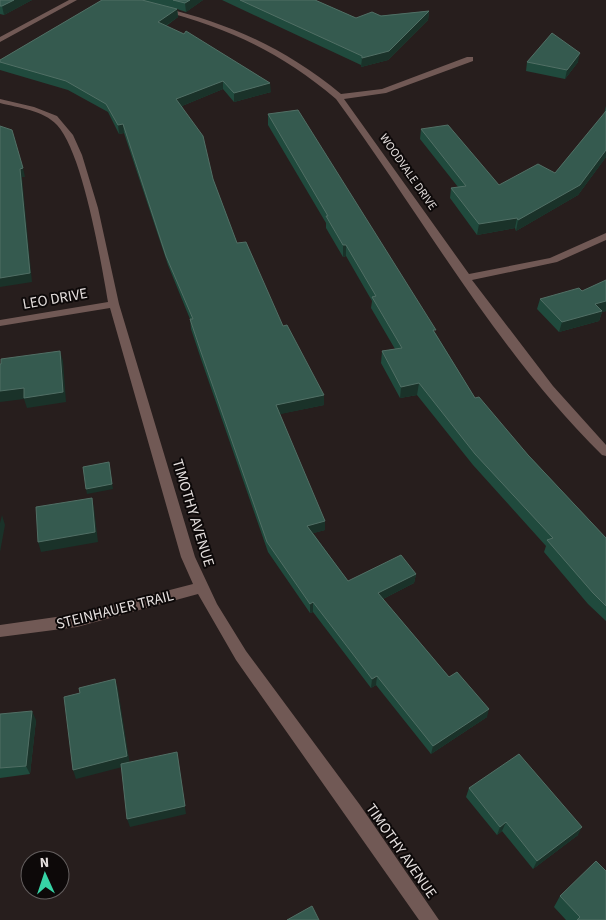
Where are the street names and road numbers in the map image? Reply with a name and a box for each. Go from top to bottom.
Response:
street label: WOODVALE DRIVE [375,130,441,214]
street label: LEO DRIVE [21,283,89,315]
street label: TIMOTHY AVENUE [167,457,219,569]
street label: STEINHAUER TRAIL [54,585,176,635]
street label: TIMOTHY AVENUE [360,799,442,903]

